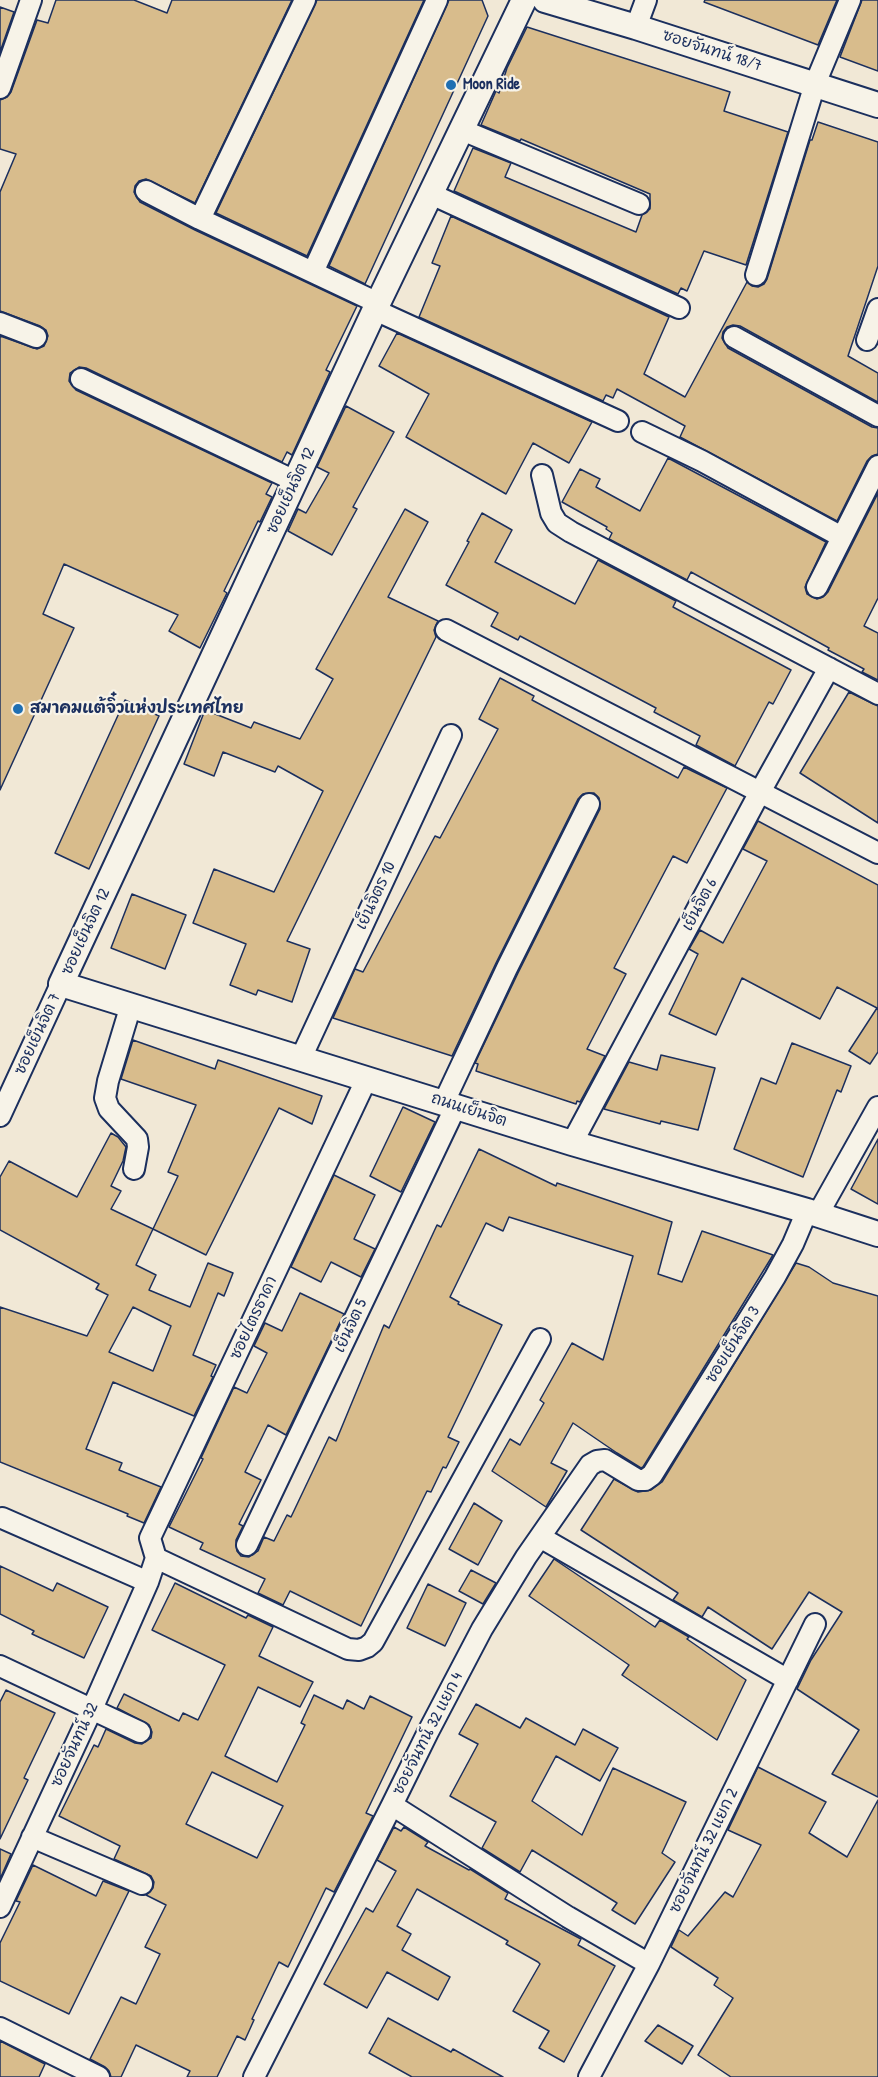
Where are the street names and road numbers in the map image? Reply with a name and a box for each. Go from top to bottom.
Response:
street label: ซอยจันทน์ 18/7 [660,26,764,76]
street label: ซอยเย็นจิต 12 [263,445,319,537]
street label: เย็นจิตร 10 [352,859,400,933]
street label: เย็นจิต 6 [678,875,722,935]
street label: ซอยเย็นจิต 12 [58,886,114,978]
street label: ซอยเย็นจิต 7 [11,990,65,1078]
street label: ถนนเย็นจิต [429,1089,509,1131]
street label: ซอยไตรธาดา [226,1273,282,1363]
street label: เย็นจิต 5 [330,1296,372,1356]
street label: ซอยเย็นจิต 3 [702,1303,764,1387]
street label: ซอยจันทน์ 32 แยก 4 [389,1669,467,1799]
street label: ซอยจันทน์ 32 [47,1700,103,1790]
street label: ซอยจันทน์ 32 แยก 2 [665,1785,743,1917]

